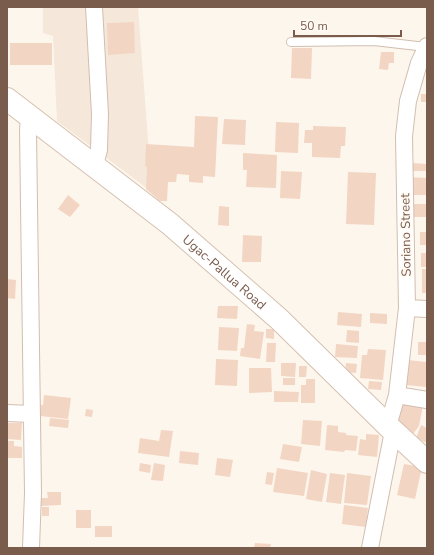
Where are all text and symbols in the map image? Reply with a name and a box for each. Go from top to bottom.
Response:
scale bar [294,12,401,38]
text: 50 m [300,18,328,34]
street label: Soriano Street [396,193,416,277]
street label: Ugac-Pallua Road [178,231,270,314]

